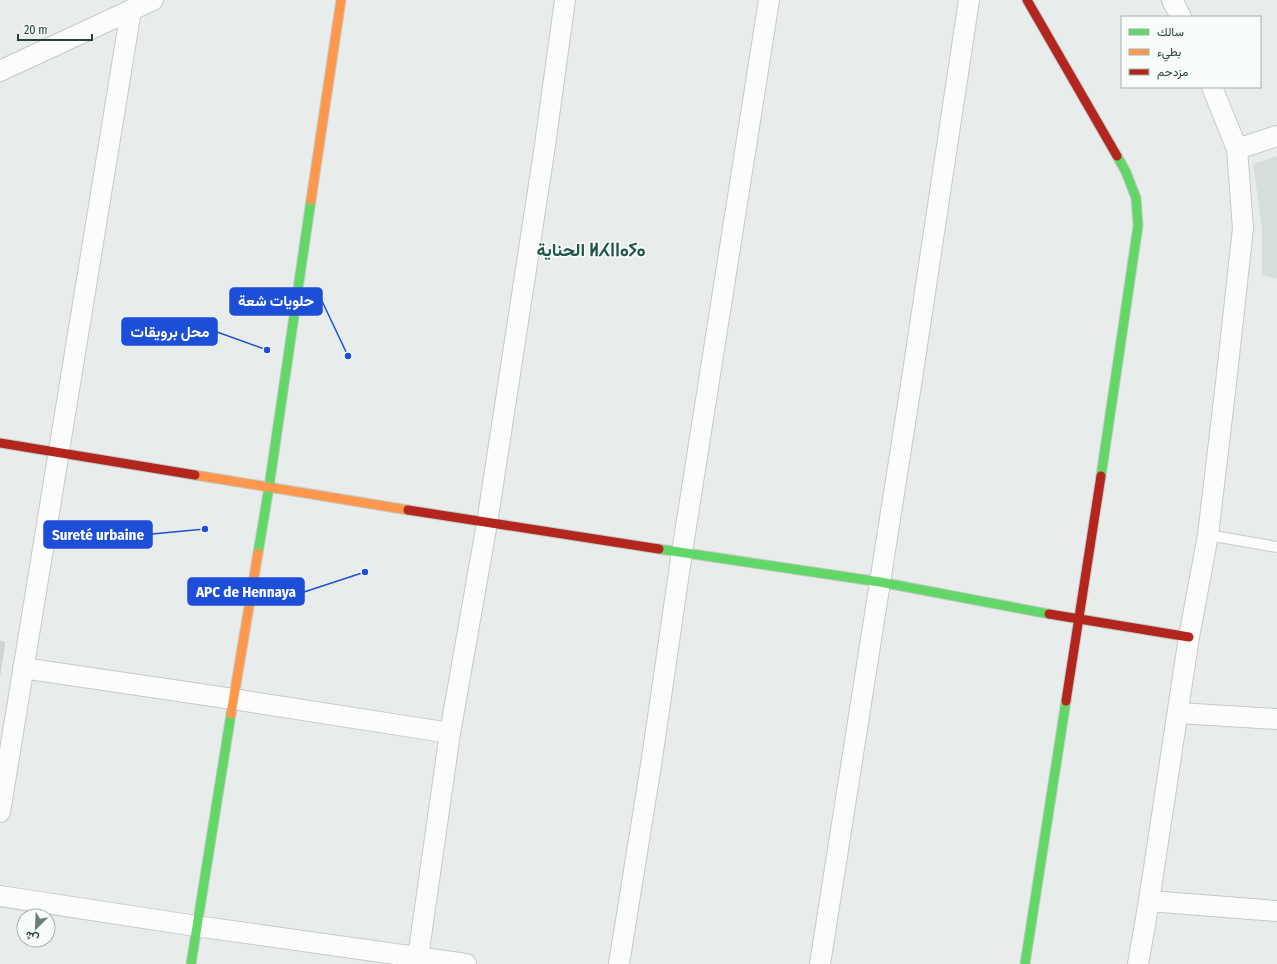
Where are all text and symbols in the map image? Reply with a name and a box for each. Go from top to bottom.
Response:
scale bar [18,16,92,42]
legend [1121,16,1261,88]
text: 20 m [24,23,48,37]
text: سالك [1157,25,1184,39]
text: بطيء [1157,45,1181,62]
text: مزدحم [1157,65,1188,80]
district label: الحناية ⵍⵃⵏⵏⴰⵢⴰ [536,239,646,261]
callout: حلويات شعة [230,288,322,315]
text: حلويات شعة [238,292,314,310]
callout: محل برويقات [122,318,217,345]
text: محل برويقات [131,323,209,341]
callout: Sureté urbaine [44,521,152,548]
text: Sureté urbaine [52,526,144,544]
callout: APC de Hennaya [188,578,304,605]
text: APC de Hennaya [195,583,297,601]
north arrow [16,908,56,948]
text: ش [23,928,41,945]

